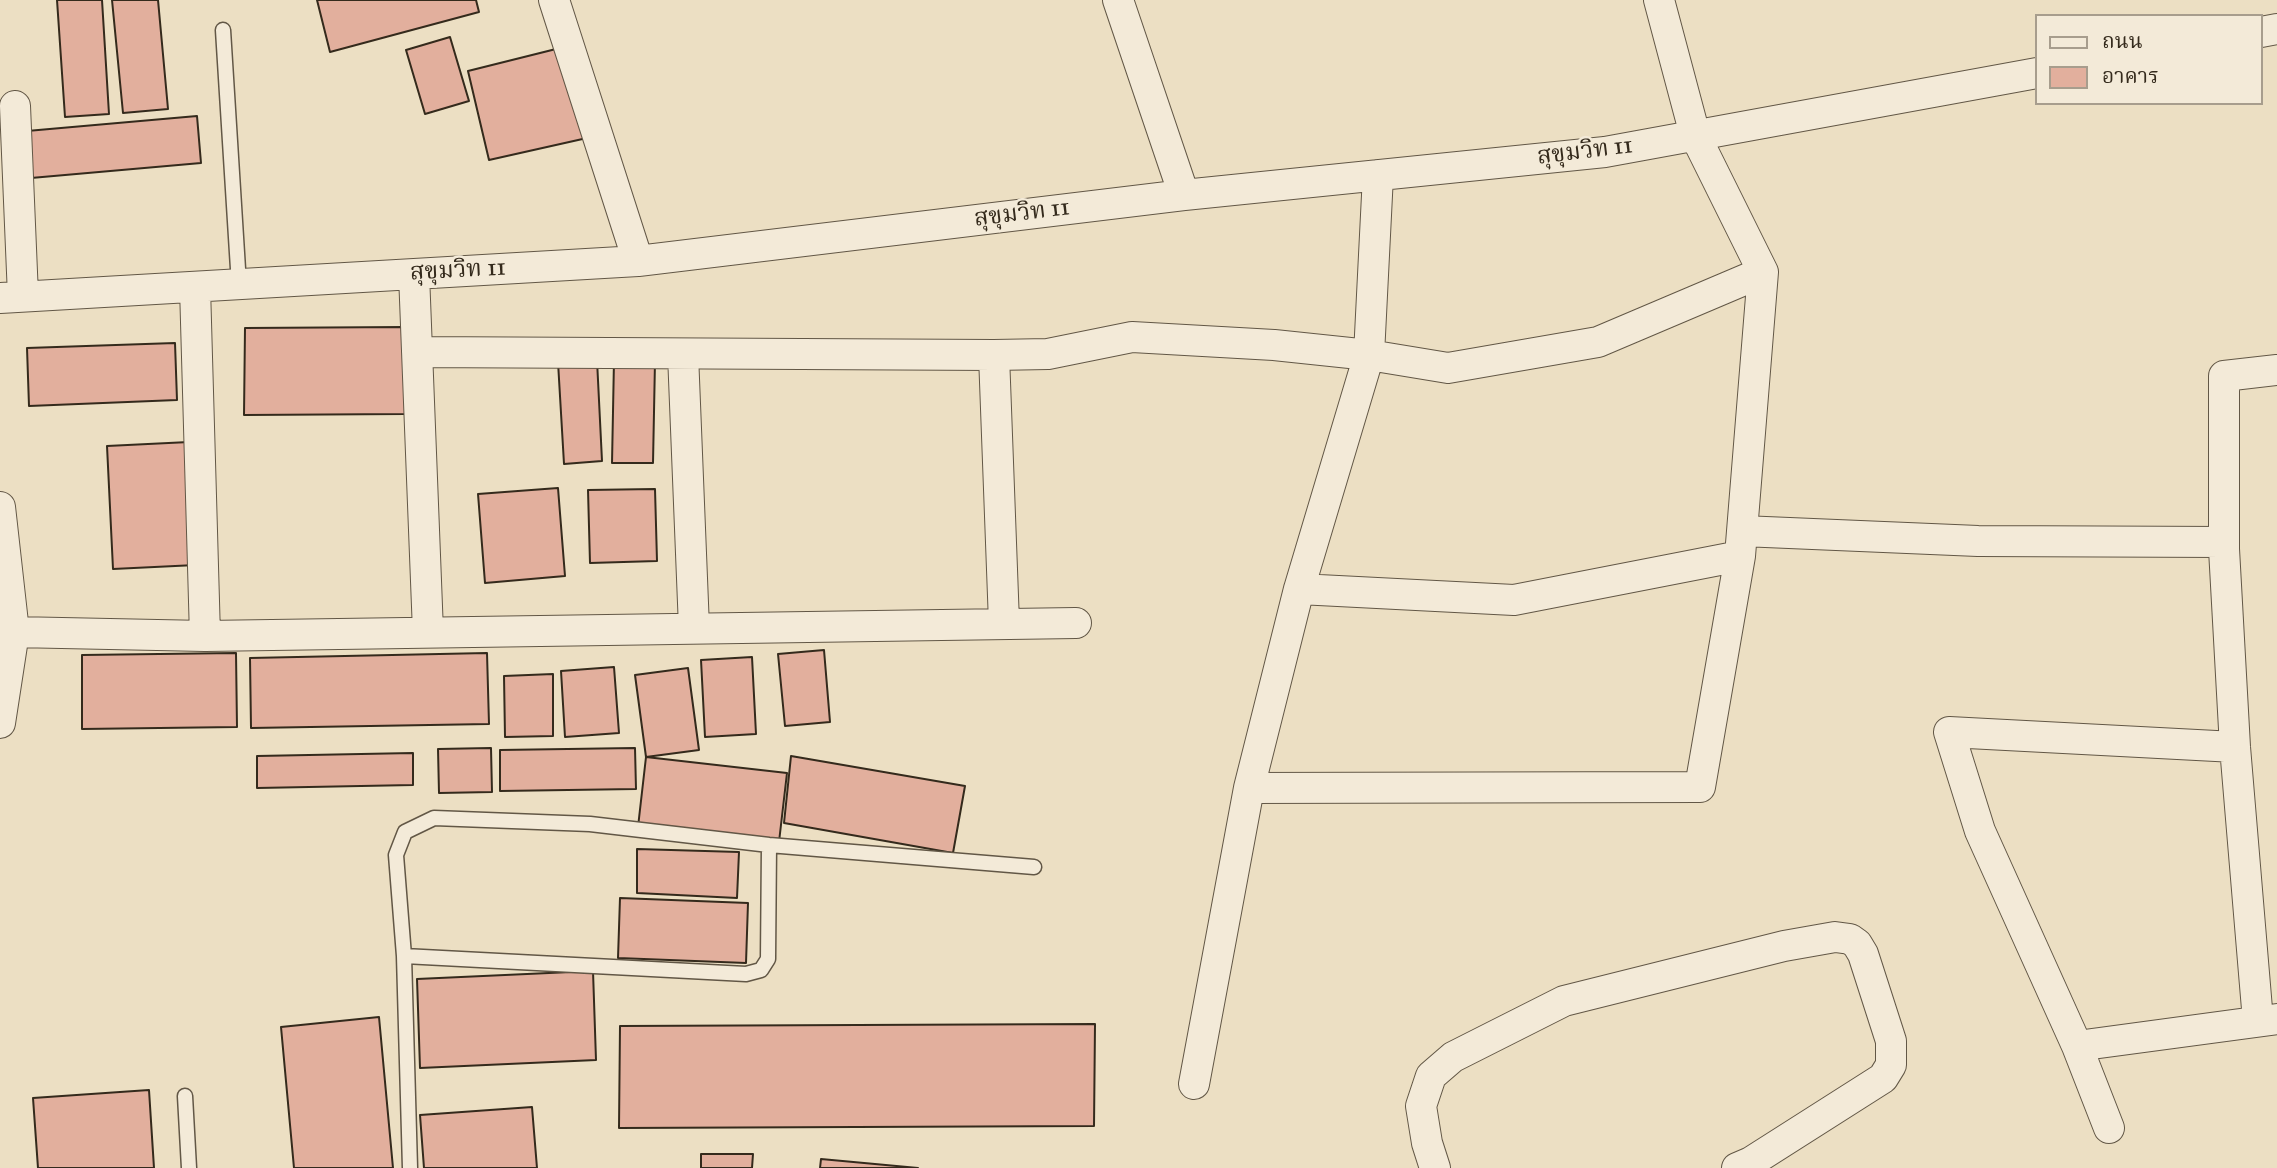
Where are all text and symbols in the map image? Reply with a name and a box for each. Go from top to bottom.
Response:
legend [2036,14,2263,105]
text: ถนน [2102,28,2143,54]
text: อาคาร [2102,63,2159,89]
street label: สุขุมวิท 11 [1536,132,1634,172]
street label: สุขุมวิท 11 [973,194,1071,234]
street label: สุขุมวิท 11 [409,254,507,288]

